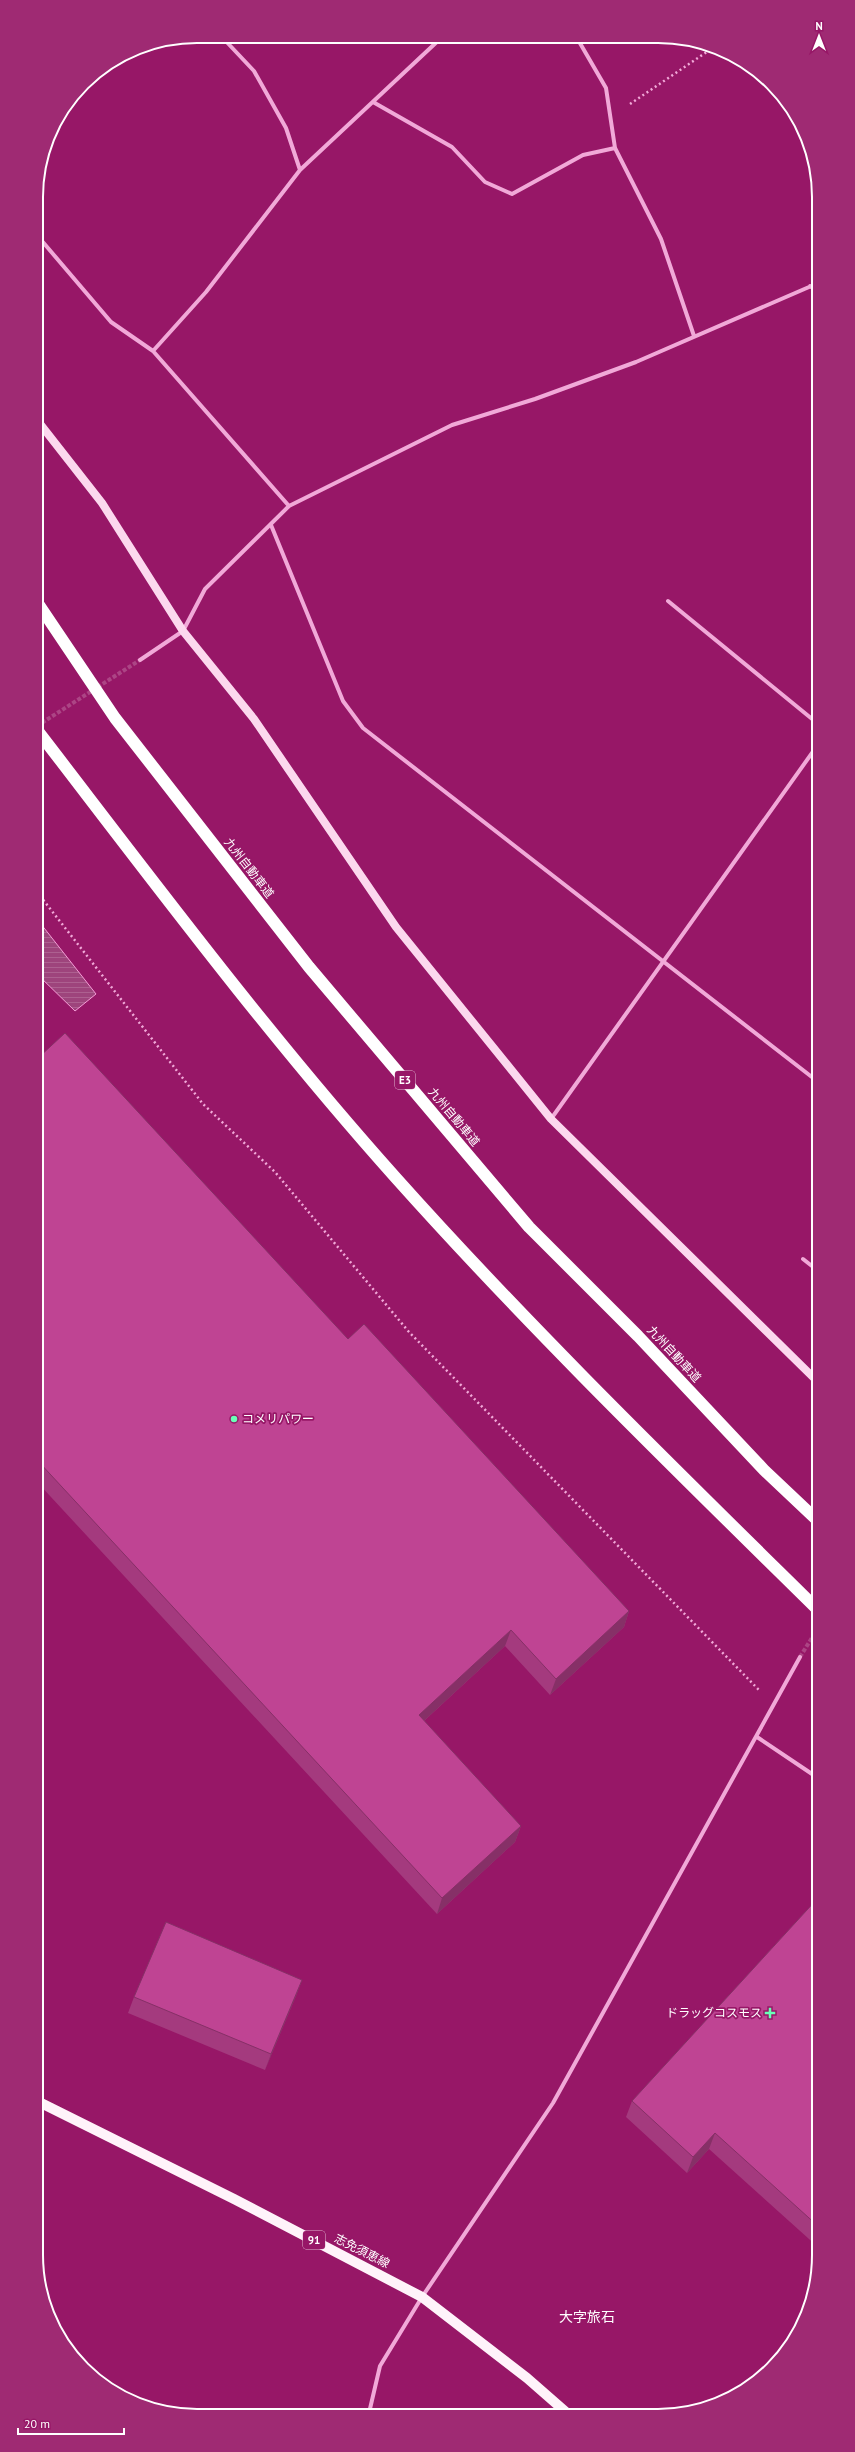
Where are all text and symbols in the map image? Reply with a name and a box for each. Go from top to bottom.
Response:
north arrow [799,16,839,56]
text: N [815,19,823,33]
street label: 九州自動車道 [221,835,277,901]
road number: E3 [395,1071,415,1089]
street label: 九州自動車道 [425,1084,483,1149]
street label: 九州自動車道 [644,1322,704,1385]
place label: コメリパワー [242,1411,314,1426]
marker: コメリパワー [229,1414,239,1424]
place label: ドラッグコスモス [666,2005,762,2020]
marker: ドラッグコスモス [765,2008,775,2018]
street label: 志免須恵線 [332,2230,392,2271]
road number: 91 [303,2231,325,2249]
district label: 大字旅石 [559,2308,615,2326]
scale bar [18,2410,124,2436]
text: 20 m [24,2416,50,2431]

